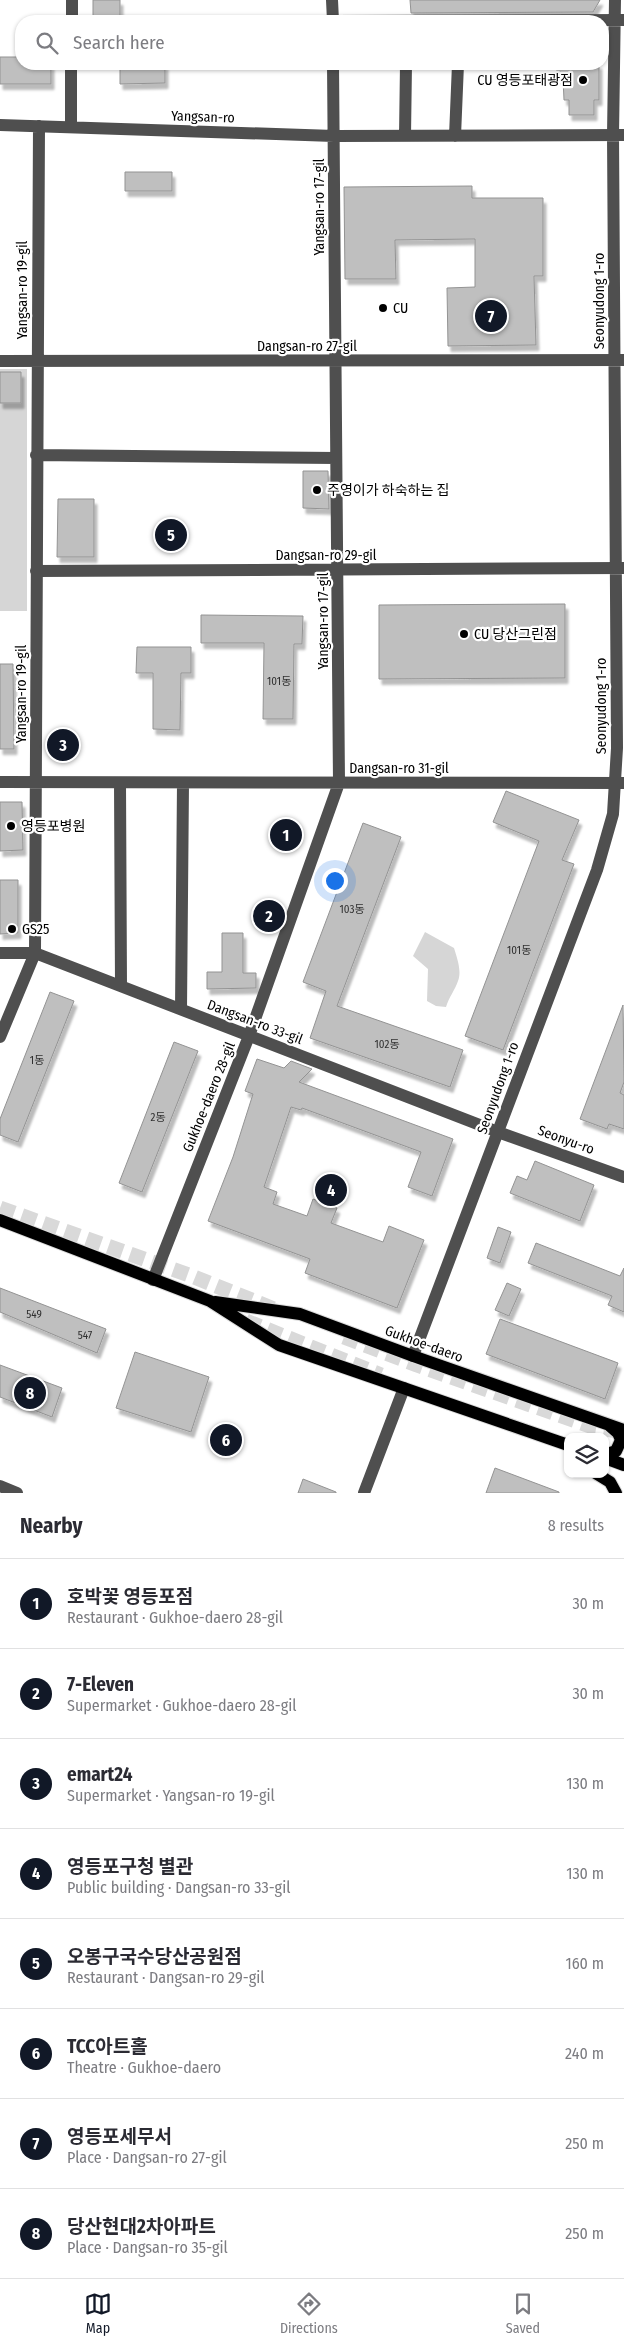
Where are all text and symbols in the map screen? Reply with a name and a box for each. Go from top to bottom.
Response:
search box [15,15,609,70]
icon: search [33,29,61,57]
text: Search here [73,31,165,54]
place label: CU 영등포태광점 [477,72,573,89]
marker: CU 영등포태광점 [577,74,589,86]
street label: Yangsan-ro [171,107,235,127]
street label: Yangsan-ro 17-gil [311,158,328,256]
street label: Yangsan-ro 19-gil [14,241,31,339]
street label: Seonyudong 1-ro [591,253,608,349]
pin: 7 [475,297,507,335]
place label: CU [393,300,408,317]
marker: CU [377,302,389,314]
street label: Dangsan-ro 27-gil [257,338,357,355]
place label: 주영이가 하숙하는 집 [327,482,450,499]
marker: 주영이가 하숙하는 집 [311,484,323,496]
pin: 5 [155,516,187,554]
street label: Dangsan-ro 29-gil [276,547,377,564]
street label: Yangsan-ro 17-gil [315,572,332,670]
place label: CU 당산그린점 [474,626,557,643]
marker: CU 당산그린점 [458,628,470,640]
street label: Yangsan-ro 19-gil [13,645,30,743]
street label: Seonyudong 1-ro [593,658,610,754]
house number: 101동 [267,675,291,688]
pin: 3 [47,726,79,764]
street label: Dangsan-ro 31-gil [349,760,449,777]
pin: 1 [270,816,302,854]
place label: 영등포병원 [21,818,85,835]
marker: 영등포병원 [5,820,17,832]
your location [322,868,348,894]
pin: 2 [253,897,285,935]
house number: 103동 [340,903,365,916]
place label: GS25 [22,921,49,938]
marker: GS25 [6,923,18,935]
house number: 101동 [507,944,531,957]
street label: Dangsan-ro 33-gil [205,996,305,1048]
house number: 102동 [375,1038,399,1051]
street label: Gukhoe-daero 28-gil [179,1039,239,1155]
street label: Seonyudong 1-ro [473,1040,523,1136]
house number: 1동 [30,1054,44,1067]
house number: 2동 [151,1111,165,1124]
street label: Seonyu-ro [535,1122,597,1158]
pin: 4 [315,1171,347,1209]
house number: 549 [26,1308,42,1321]
street label: Gukhoe-daero [383,1322,465,1366]
house number: 547 [78,1329,93,1342]
pin: 8 [14,1374,46,1412]
pin: 6 [210,1421,242,1459]
map controls [564,1433,609,1478]
button: layers [564,1433,609,1478]
text: Nearby [20,1513,82,1539]
text: 8 results [548,1516,604,1535]
text: 호박꽃 영등포점 [67,1585,193,1608]
text: 1 [33,1594,39,1613]
text: 30 m [572,1594,604,1613]
text: Restaurant · Gukhoe-daero 28-gil [67,1608,283,1627]
text: 7-Eleven [67,1673,134,1696]
text: 2 [32,1684,40,1703]
text: 30 m [572,1684,604,1703]
text: Supermarket · Gukhoe-daero 28-gil [67,1696,296,1715]
text: emart24 [67,1763,132,1786]
text: 3 [32,1774,40,1793]
text: 130 m [566,1774,604,1793]
text: Supermarket · Yangsan-ro 19-gil [67,1786,275,1805]
text: 영등포구청 별관 [67,1855,193,1878]
text: 4 [32,1864,40,1883]
text: 130 m [566,1864,604,1883]
text: Public building · Dangsan-ro 33-gil [67,1878,290,1897]
text: 오봉구국수당산공원점 [67,1945,242,1968]
text: 5 [32,1954,40,1973]
text: 160 m [565,1954,604,1973]
text: Restaurant · Dangsan-ro 29-gil [67,1968,264,1987]
text: TCC아트홀 [67,2035,148,2058]
text: 6 [32,2044,40,2063]
text: 240 m [565,2044,604,2063]
text: Theatre · Gukhoe-daero [67,2058,221,2077]
text: 영등포세무서 [67,2125,172,2148]
text: 7 [33,2134,39,2153]
text: 250 m [565,2134,604,2153]
text: Place · Dangsan-ro 27-gil [67,2148,227,2167]
text: 당산현대2차아파트 [67,2215,216,2238]
text: 8 [32,2224,40,2243]
text: 250 m [565,2224,604,2243]
text: Place · Dangsan-ro 35-gil [67,2238,228,2257]
tab: Map [84,2290,112,2337]
tab: Directions [280,2290,338,2337]
tab: Saved [506,2290,540,2337]

